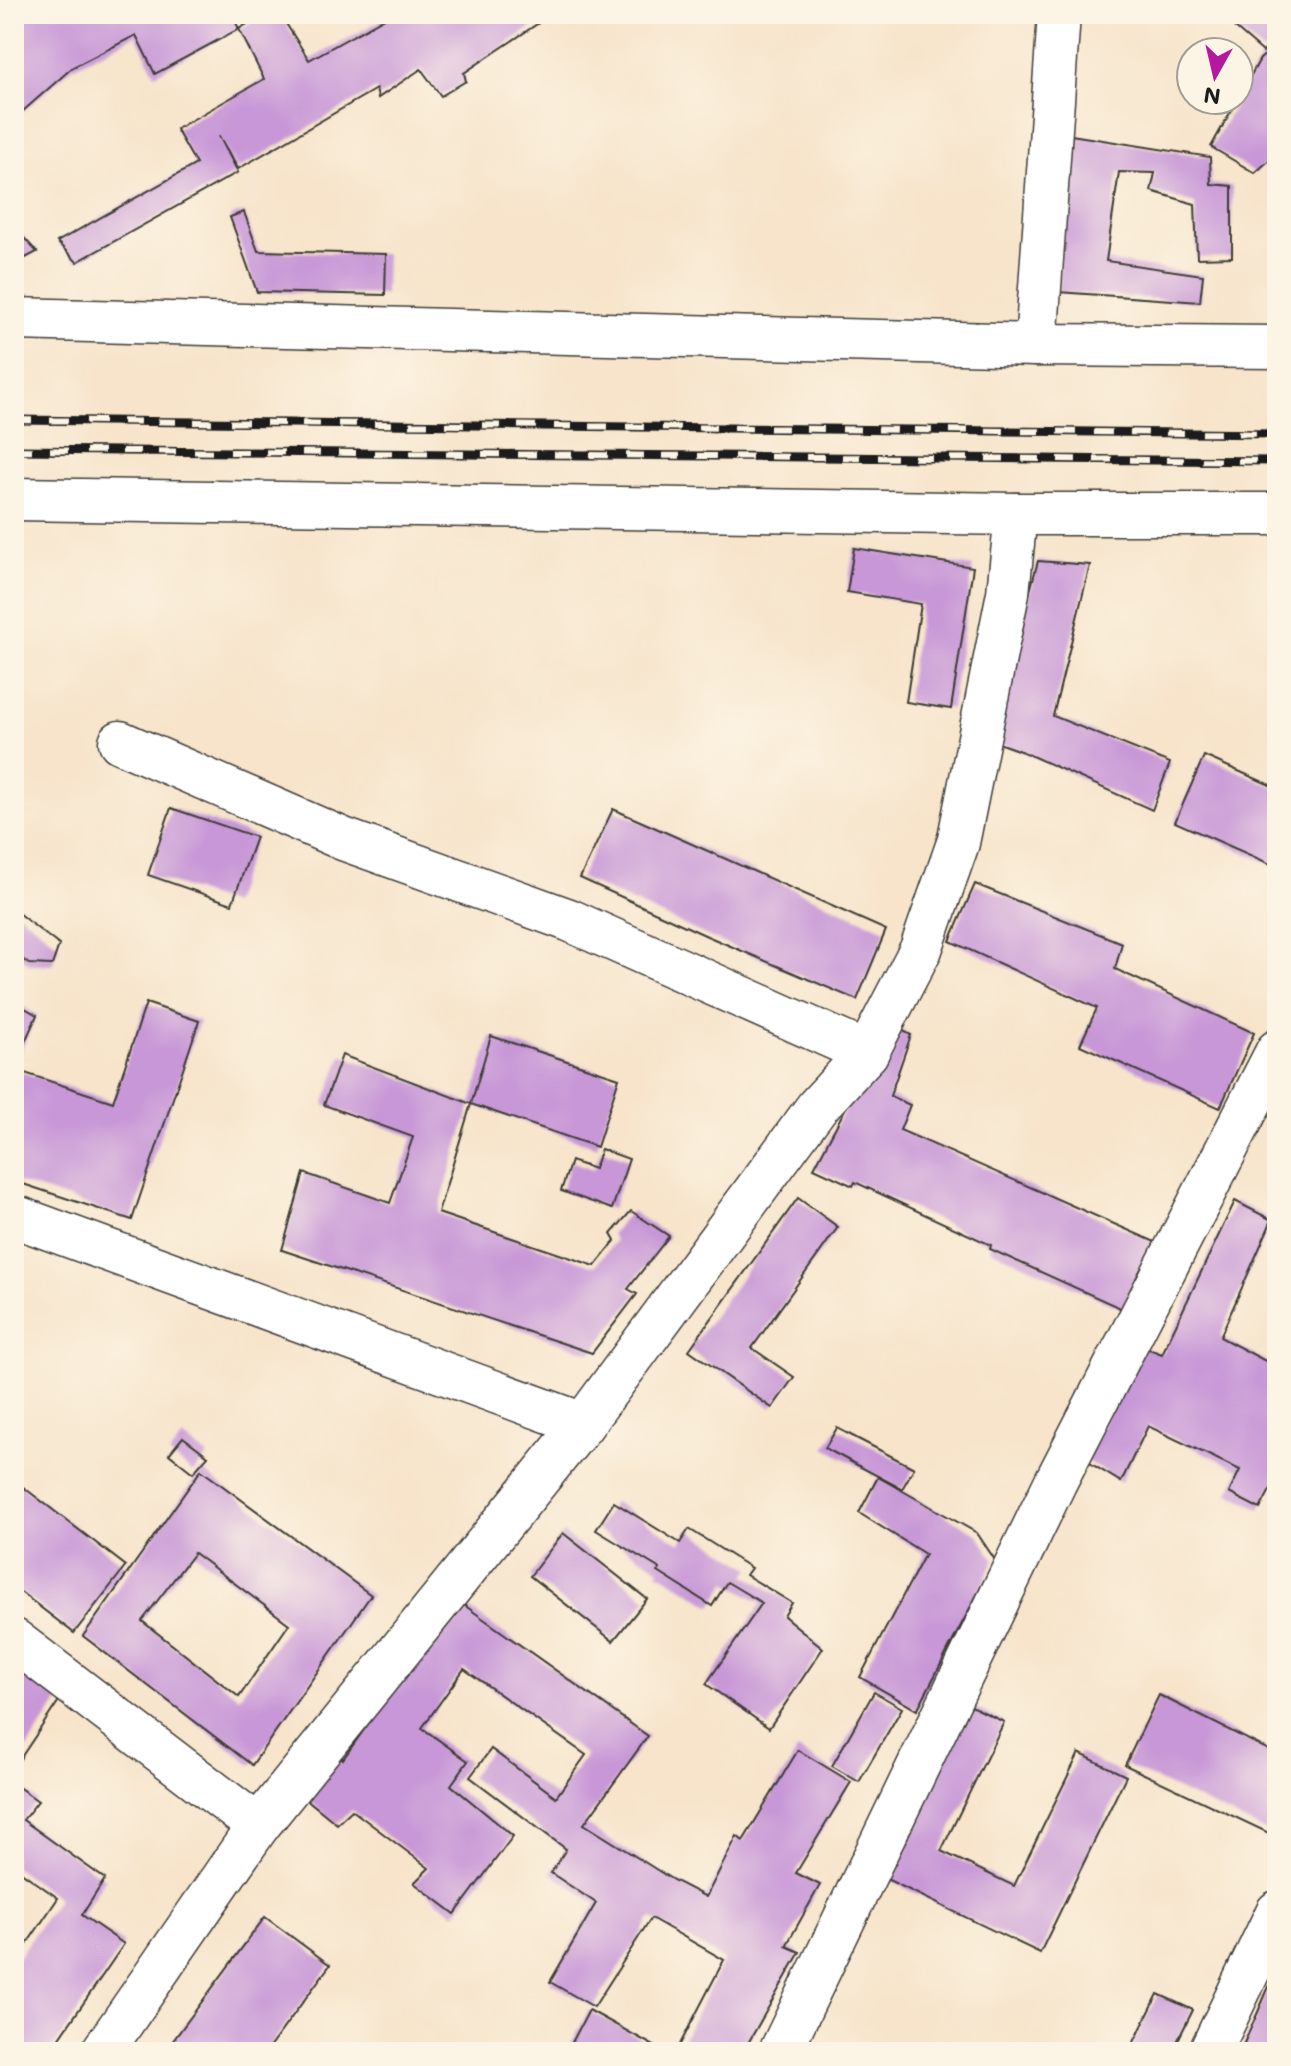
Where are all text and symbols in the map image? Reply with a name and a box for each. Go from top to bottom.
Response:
north arrow [1175,36,1255,116]
text: N [1202,81,1222,112]

